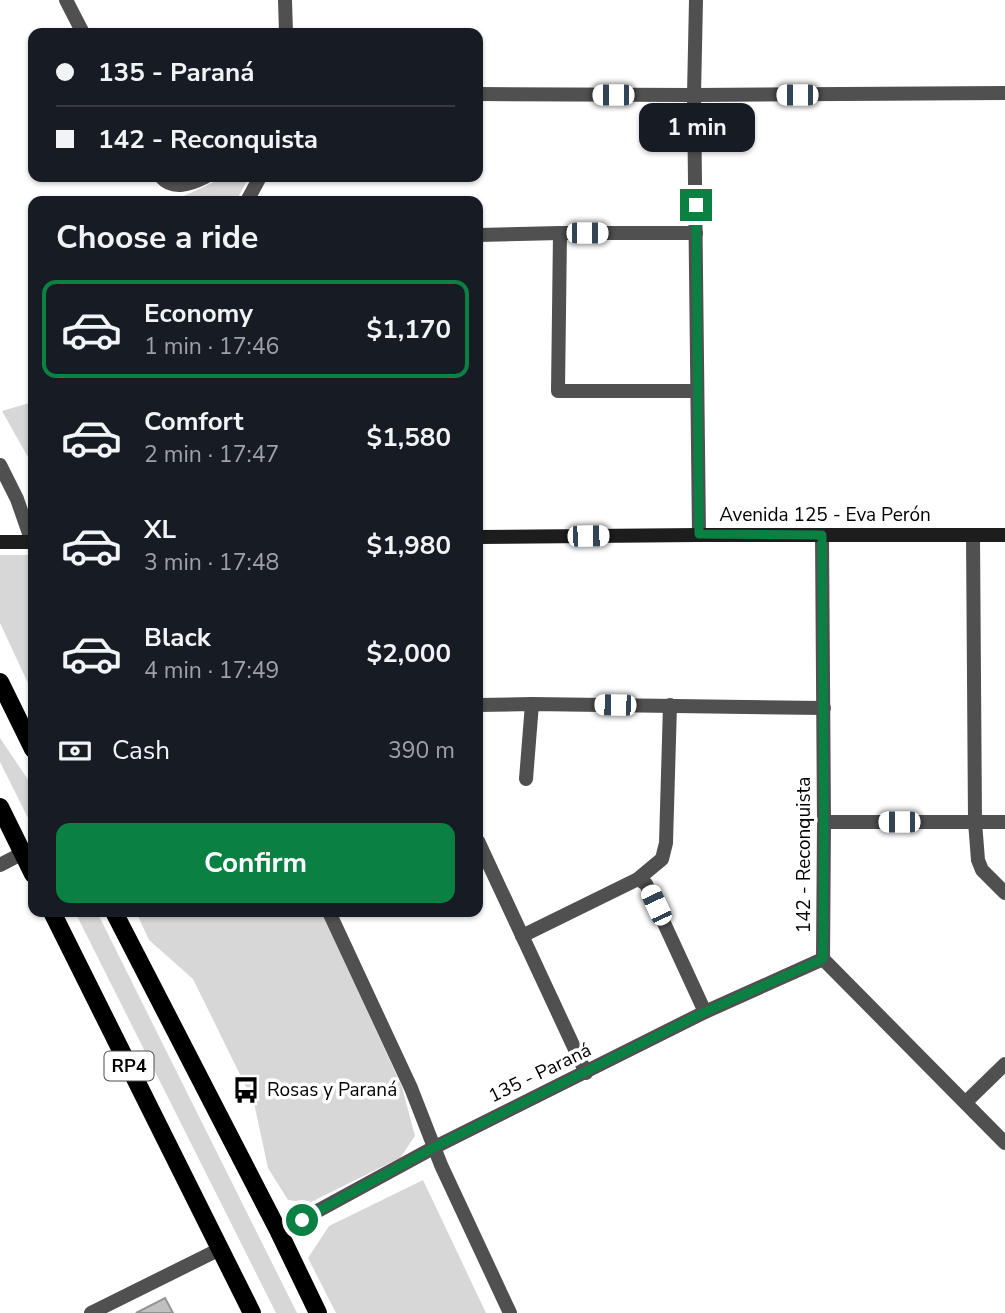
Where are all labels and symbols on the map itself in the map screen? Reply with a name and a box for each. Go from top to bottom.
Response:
car [593,85,635,106]
car [777,85,819,106]
callout: 1 min [638,104,754,152]
route end [680,189,712,221]
car [567,223,609,244]
street label: Avenida 125 - Eva Perón [719,502,931,528]
car [567,525,610,547]
car [594,694,637,716]
street label: 142 - Reconquista [791,777,817,933]
car [879,812,921,833]
car [638,882,675,928]
street label: 135 - Paraná [484,1037,596,1109]
road number: RP4 [104,1051,154,1080]
bus stop icon: Rosas y Paraná [231,1075,261,1105]
place label: Rosas y Paraná [267,1077,397,1103]
route start [286,1204,318,1236]

